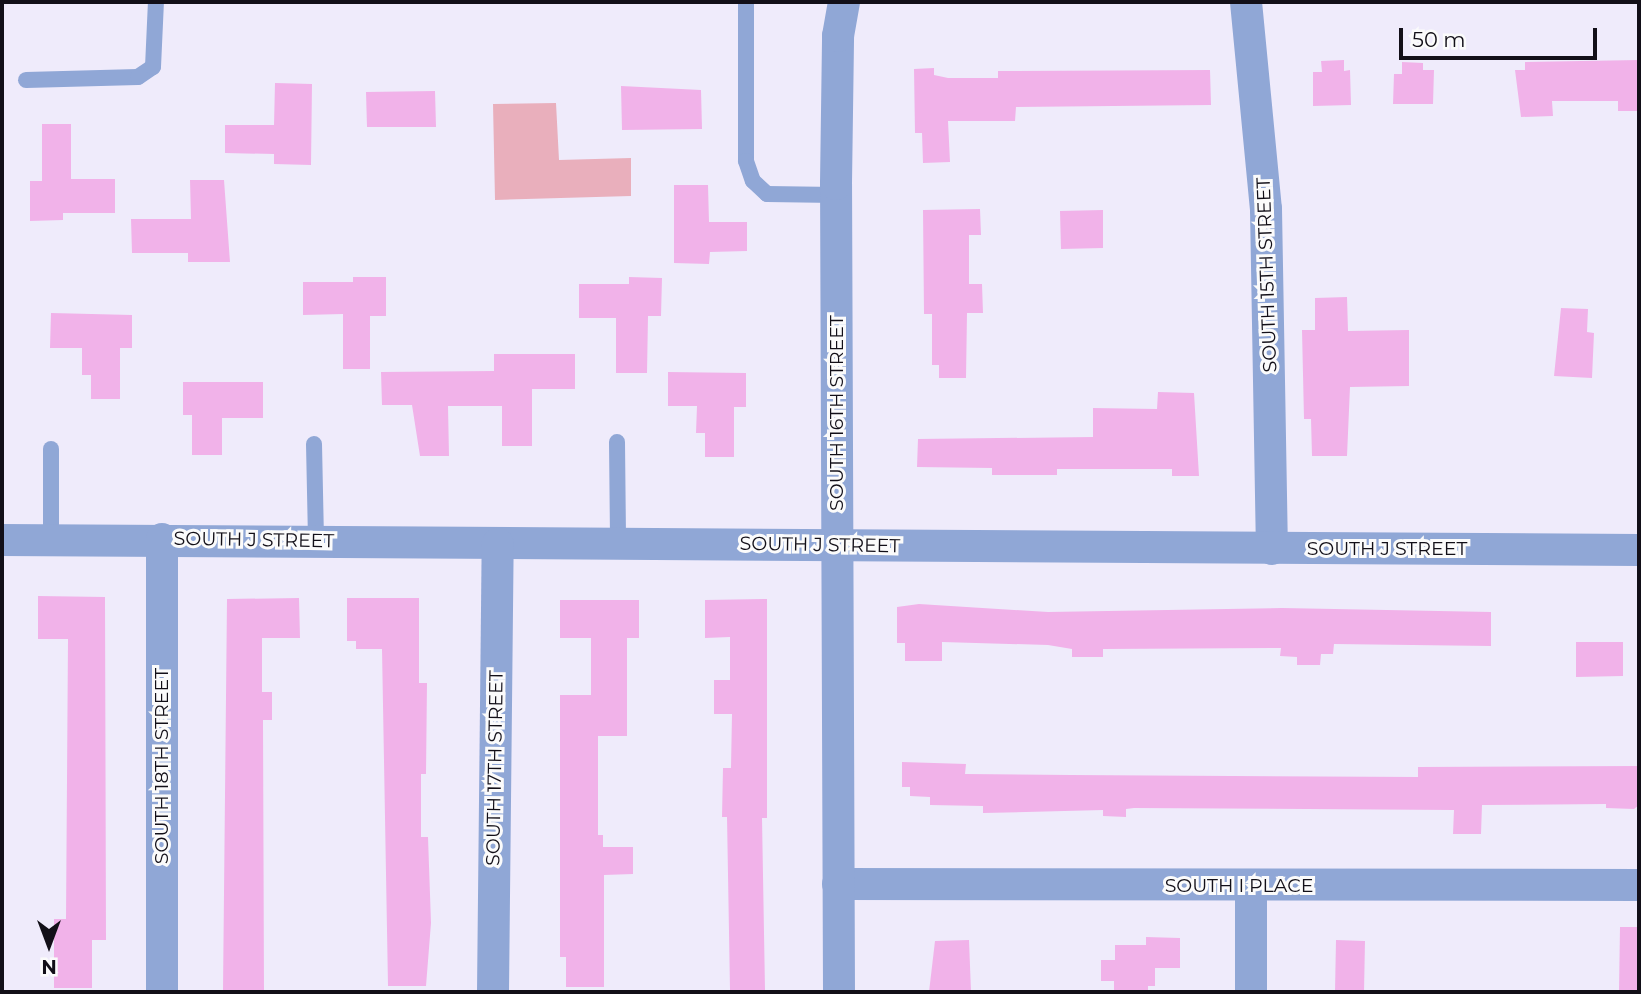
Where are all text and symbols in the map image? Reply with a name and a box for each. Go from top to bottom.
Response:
scale bar [1403,14,1601,58]
text: 50 m [1412,27,1466,52]
street label: SOUTH 15TH STREET [1252,177,1282,373]
street label: SOUTH 16TH STREET [826,315,848,511]
street label: SOUTH J STREET [173,527,335,553]
street label: SOUTH J STREET [739,532,901,558]
street label: SOUTH J STREET [1307,538,1467,560]
street label: SOUTH 18TH STREET [151,668,173,864]
street label: SOUTH 17TH STREET [482,670,508,866]
street label: SOUTH I PLACE [1165,875,1313,897]
north arrow [14,910,84,980]
text: N [41,955,57,978]

